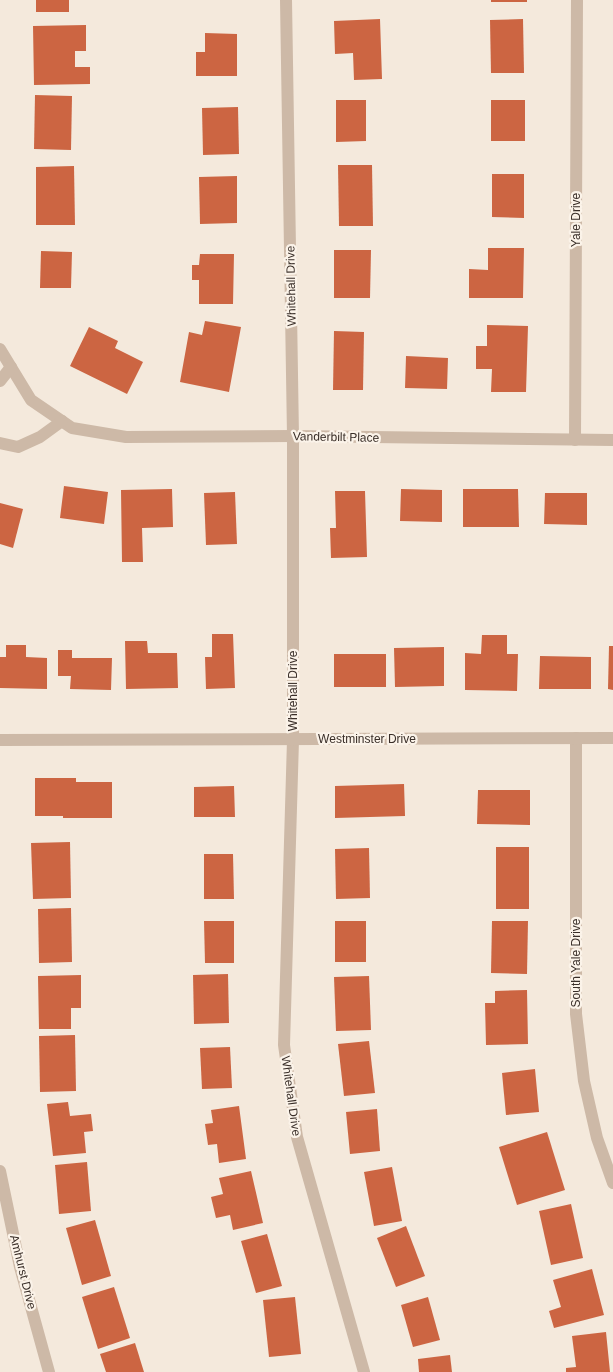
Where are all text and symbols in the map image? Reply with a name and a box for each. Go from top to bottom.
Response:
street label: Yale Drive [569,192,583,247]
street label: Whitehall Drive [283,245,299,326]
street label: Vanderbilt Place [293,429,380,445]
street label: Whitehall Drive [286,650,300,731]
street label: Westminster Drive [318,732,416,746]
street label: South Yale Drive [569,918,583,1007]
street label: Whitehall Drive [278,1055,304,1137]
street label: Amhurst Drive [7,1233,39,1311]

